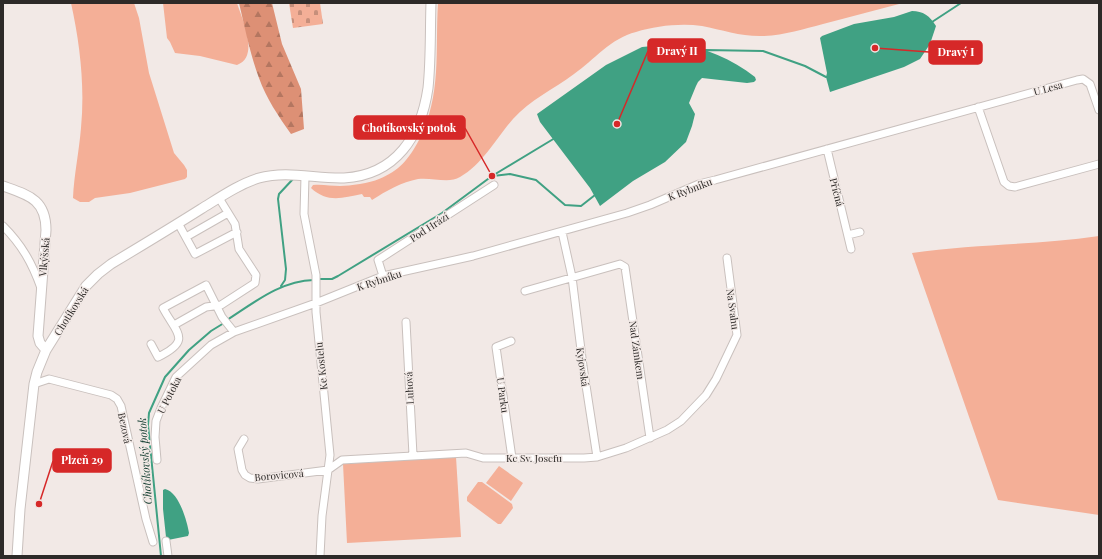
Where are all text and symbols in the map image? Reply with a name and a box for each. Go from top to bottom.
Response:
callout: Dravý II [648,39,705,62]
callout: Dravý I [929,41,982,64]
text: Dravý II [656,43,698,58]
text: Dravý I [938,44,974,59]
street label: U Lesa [1032,77,1064,99]
callout: Chotíkovský potok [354,116,465,139]
text: Chotíkovský potok [362,120,457,135]
street label: K Rybníku [666,174,714,204]
street label: Příčná [827,176,847,208]
street label: Pod Hrází [407,209,451,245]
street label: Vlkýšská [35,237,53,278]
street label: K Rybníku [355,266,403,294]
street label: Chotíkovská [50,284,92,338]
street label: Na Svahu [723,288,743,331]
street label: Nad Zámkem [626,320,648,380]
street label: Ke Kostelu [312,341,330,391]
street label: Kyjovská [573,347,593,387]
street label: Luhová [401,371,417,405]
street label: U Potoka [154,374,184,416]
street label: U Parku [494,376,512,414]
street label: Bezová [115,411,135,445]
water label: Chotíkovský potok [134,417,155,505]
callout: Plzeň 29 [53,449,111,472]
street label: Ke Sv. Josefu [506,451,562,465]
text: Plzeň 29 [61,452,103,467]
street label: Borovicová [254,466,304,484]

